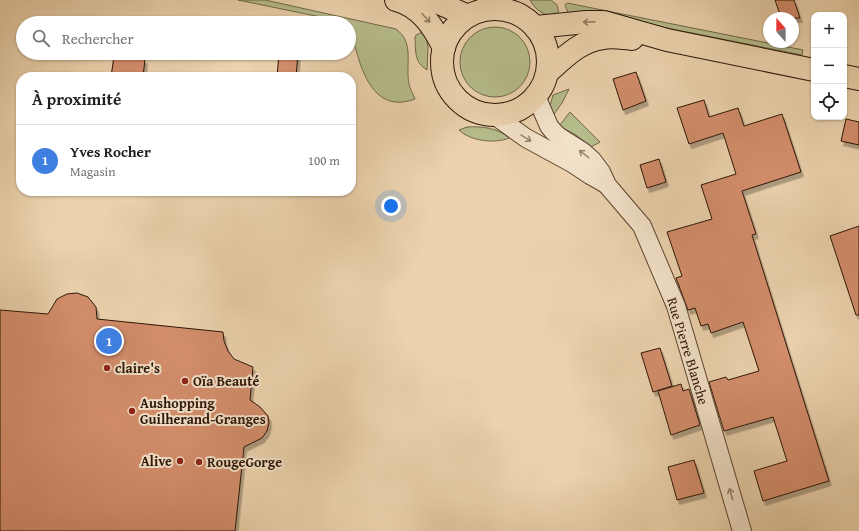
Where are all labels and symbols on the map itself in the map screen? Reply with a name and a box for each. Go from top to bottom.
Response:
north arrow [763,12,799,48]
one-way arrow [421,13,430,23]
one-way arrow [583,19,596,26]
one-way arrow [520,134,532,142]
one-way arrow [579,149,590,158]
your location [381,196,401,216]
street label: Rue Pierre Blanche [662,295,714,407]
pin: 1 [96,326,122,356]
place label: claire's [115,358,160,378]
marker: claire's [102,363,112,373]
place label: Oïa Beauté [193,371,259,391]
marker: Oïa Beauté [180,376,190,386]
place label: Aushopping Guilherand-Granges [140,393,266,429]
marker: Aushopping Guilherand-Granges [127,406,137,416]
place label: Alive [141,451,172,471]
place label: RougeGorge [207,452,282,472]
marker: Alive [175,456,185,466]
marker: RougeGorge [194,457,204,467]
one-way arrow [727,487,734,500]

